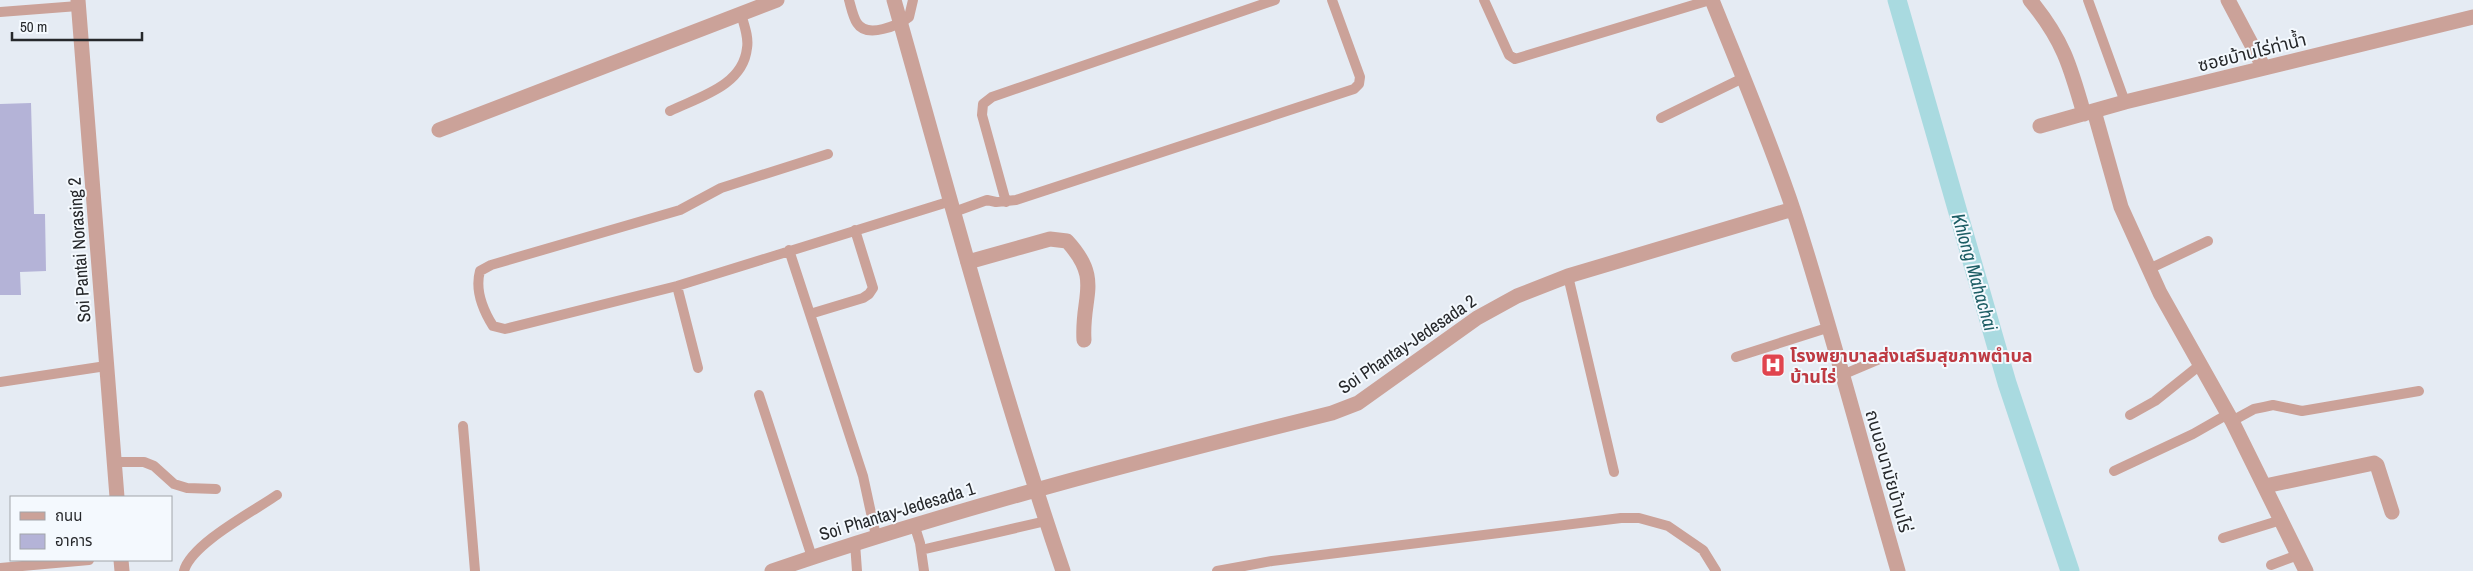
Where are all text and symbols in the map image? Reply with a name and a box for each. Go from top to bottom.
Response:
scale bar [12,10,142,42]
text: 50 m [20,16,47,37]
street label: ซอยบ้านไร่ท่าน้ำ [2195,26,2309,78]
street label: Soi Pantai Norasing 2 [61,177,97,323]
water label: Khlong Mahachai [1946,210,2004,335]
street label: Soi Phantay-Jedesada 2 [1333,288,1481,400]
place label: โรงพยาบาลส่งเสริมสุขภาพตำบล บ้านไร่ [1790,343,2033,389]
hospital icon: โรงพยาบาลส่งเสริมสุขภาพตำบล บ้านไร่ [1760,352,1786,378]
street label: ถนนอนามัยบ้านไร่ [1860,407,1919,535]
street label: Soi Phantay-Jedesada 1 [816,475,979,547]
legend [10,496,172,561]
text: ถนน [55,505,82,526]
text: อาคาร [55,530,92,551]

